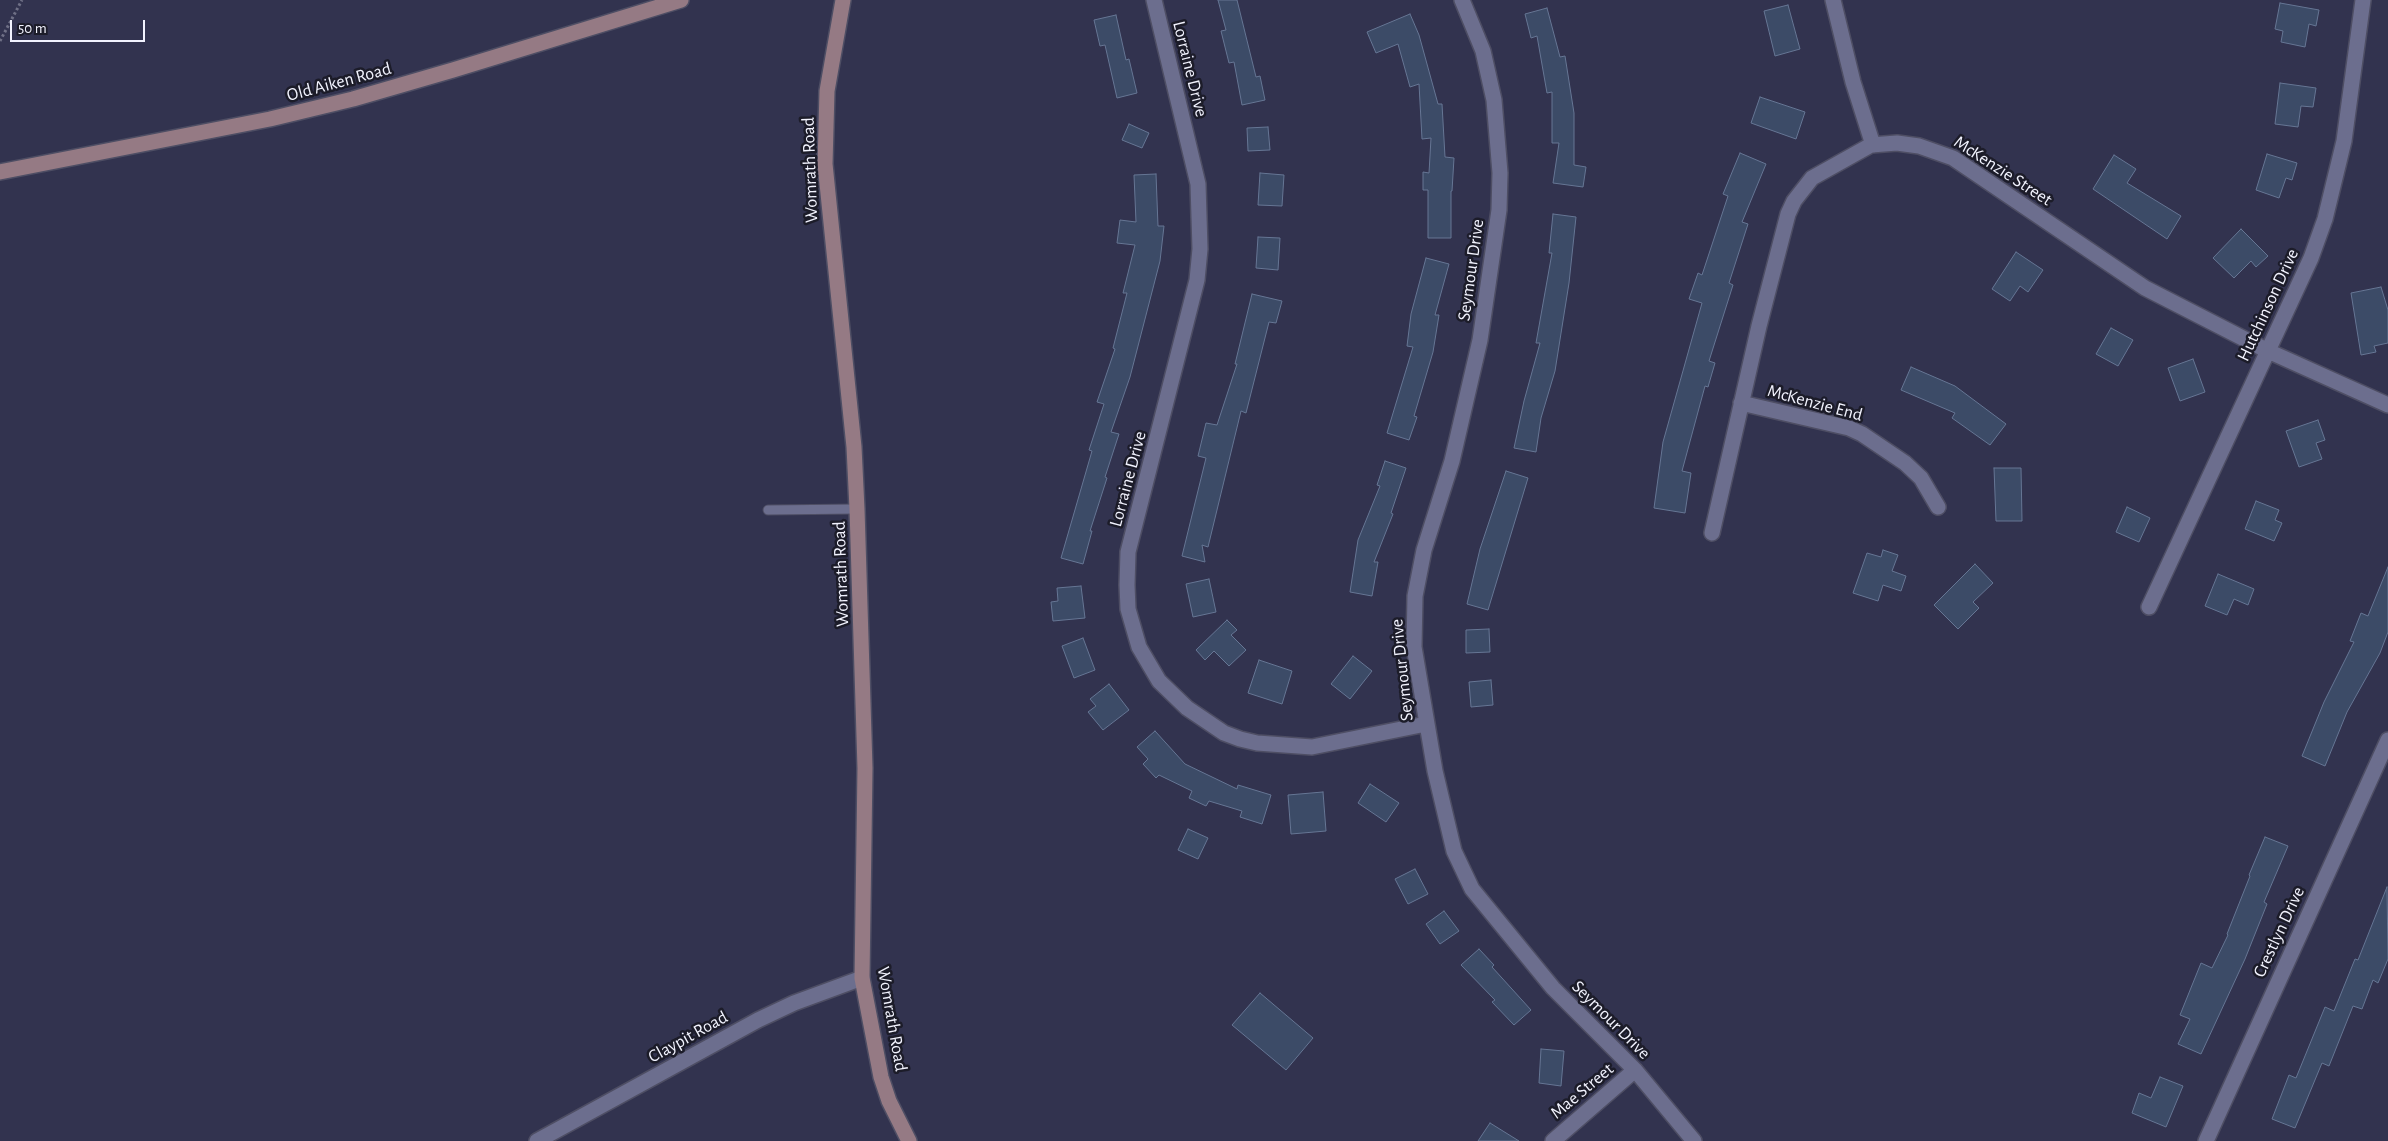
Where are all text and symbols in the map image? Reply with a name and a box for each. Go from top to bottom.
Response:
scale bar [12,10,148,42]
street label: Lorraine Drive [1168,19,1212,119]
text: 50 m [18,21,47,36]
street label: Old Aiken Road [284,58,394,106]
street label: Womrath Road [797,117,823,223]
street label: McKenzie Street [1950,131,2056,211]
street label: Seymour Drive [1453,218,1489,322]
street label: Hutchinson Drive [2232,245,2304,365]
street label: McKenzie End [1765,380,1865,426]
street label: Lorraine Drive [1105,429,1151,529]
street label: Womrath Road [828,521,854,627]
street label: Seymour Drive [1386,618,1418,722]
street label: Crestlyn Drive [2249,883,2309,981]
street label: Womrath Road [872,965,912,1073]
street label: Seymour Drive [1567,976,1655,1064]
street label: Claypit Road [644,1006,732,1068]
street label: Mae Street [1546,1058,1618,1124]

